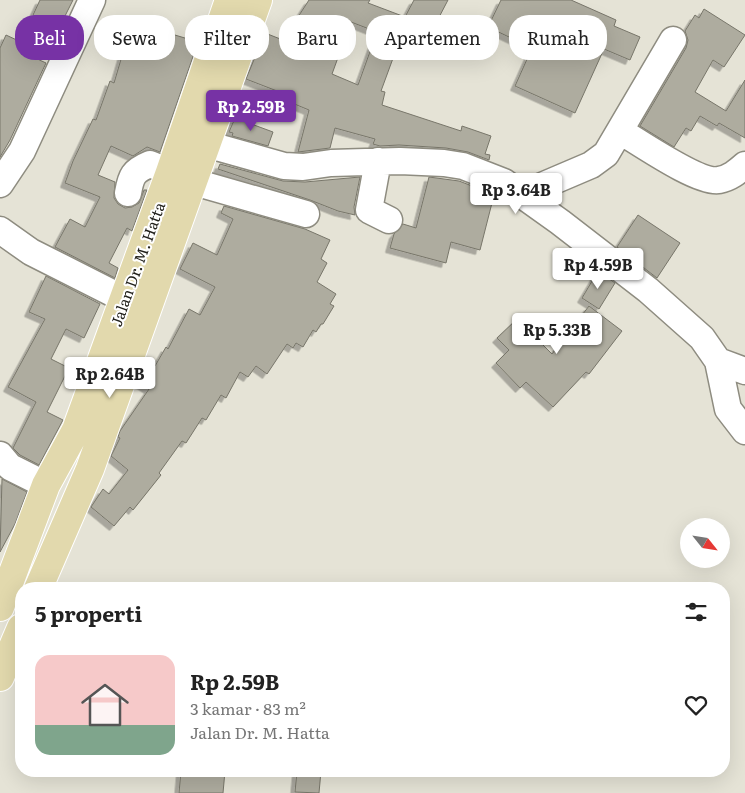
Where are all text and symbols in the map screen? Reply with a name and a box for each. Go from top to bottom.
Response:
chip: Beli [15,15,84,60]
chip: Sewa [94,15,175,60]
chip: Filter [185,15,269,60]
chip: Baru [279,15,356,60]
chip: Apartemen [366,15,499,60]
chip: Rumah [509,15,607,60]
pin: Rp 2.59B [199,90,303,132]
text: Rp 2.59B [217,94,285,118]
pin: Rp 3.64B [464,172,568,215]
text: Rp 3.64B [481,177,551,201]
street label: Jalan Dr. M. Hatta [104,198,170,329]
pin: Rp 4.59B [546,248,650,290]
text: Rp 4.59B [563,252,633,276]
pin: Rp 5.33B [505,312,609,355]
text: Rp 5.33B [523,317,591,341]
pin: Rp 2.64B [58,356,162,399]
text: Rp 2.64B [75,361,145,385]
north arrow [680,518,730,568]
map controls [680,518,730,568]
text: 5 properti [35,597,142,628]
icon: filters [682,598,710,626]
text: Rp 2.59B [190,665,279,696]
icon: home [75,675,135,735]
icon: heart [682,691,710,719]
text: 3 kamar · 83 m² [190,696,306,720]
text: Jalan Dr. M. Hatta [190,720,330,744]

